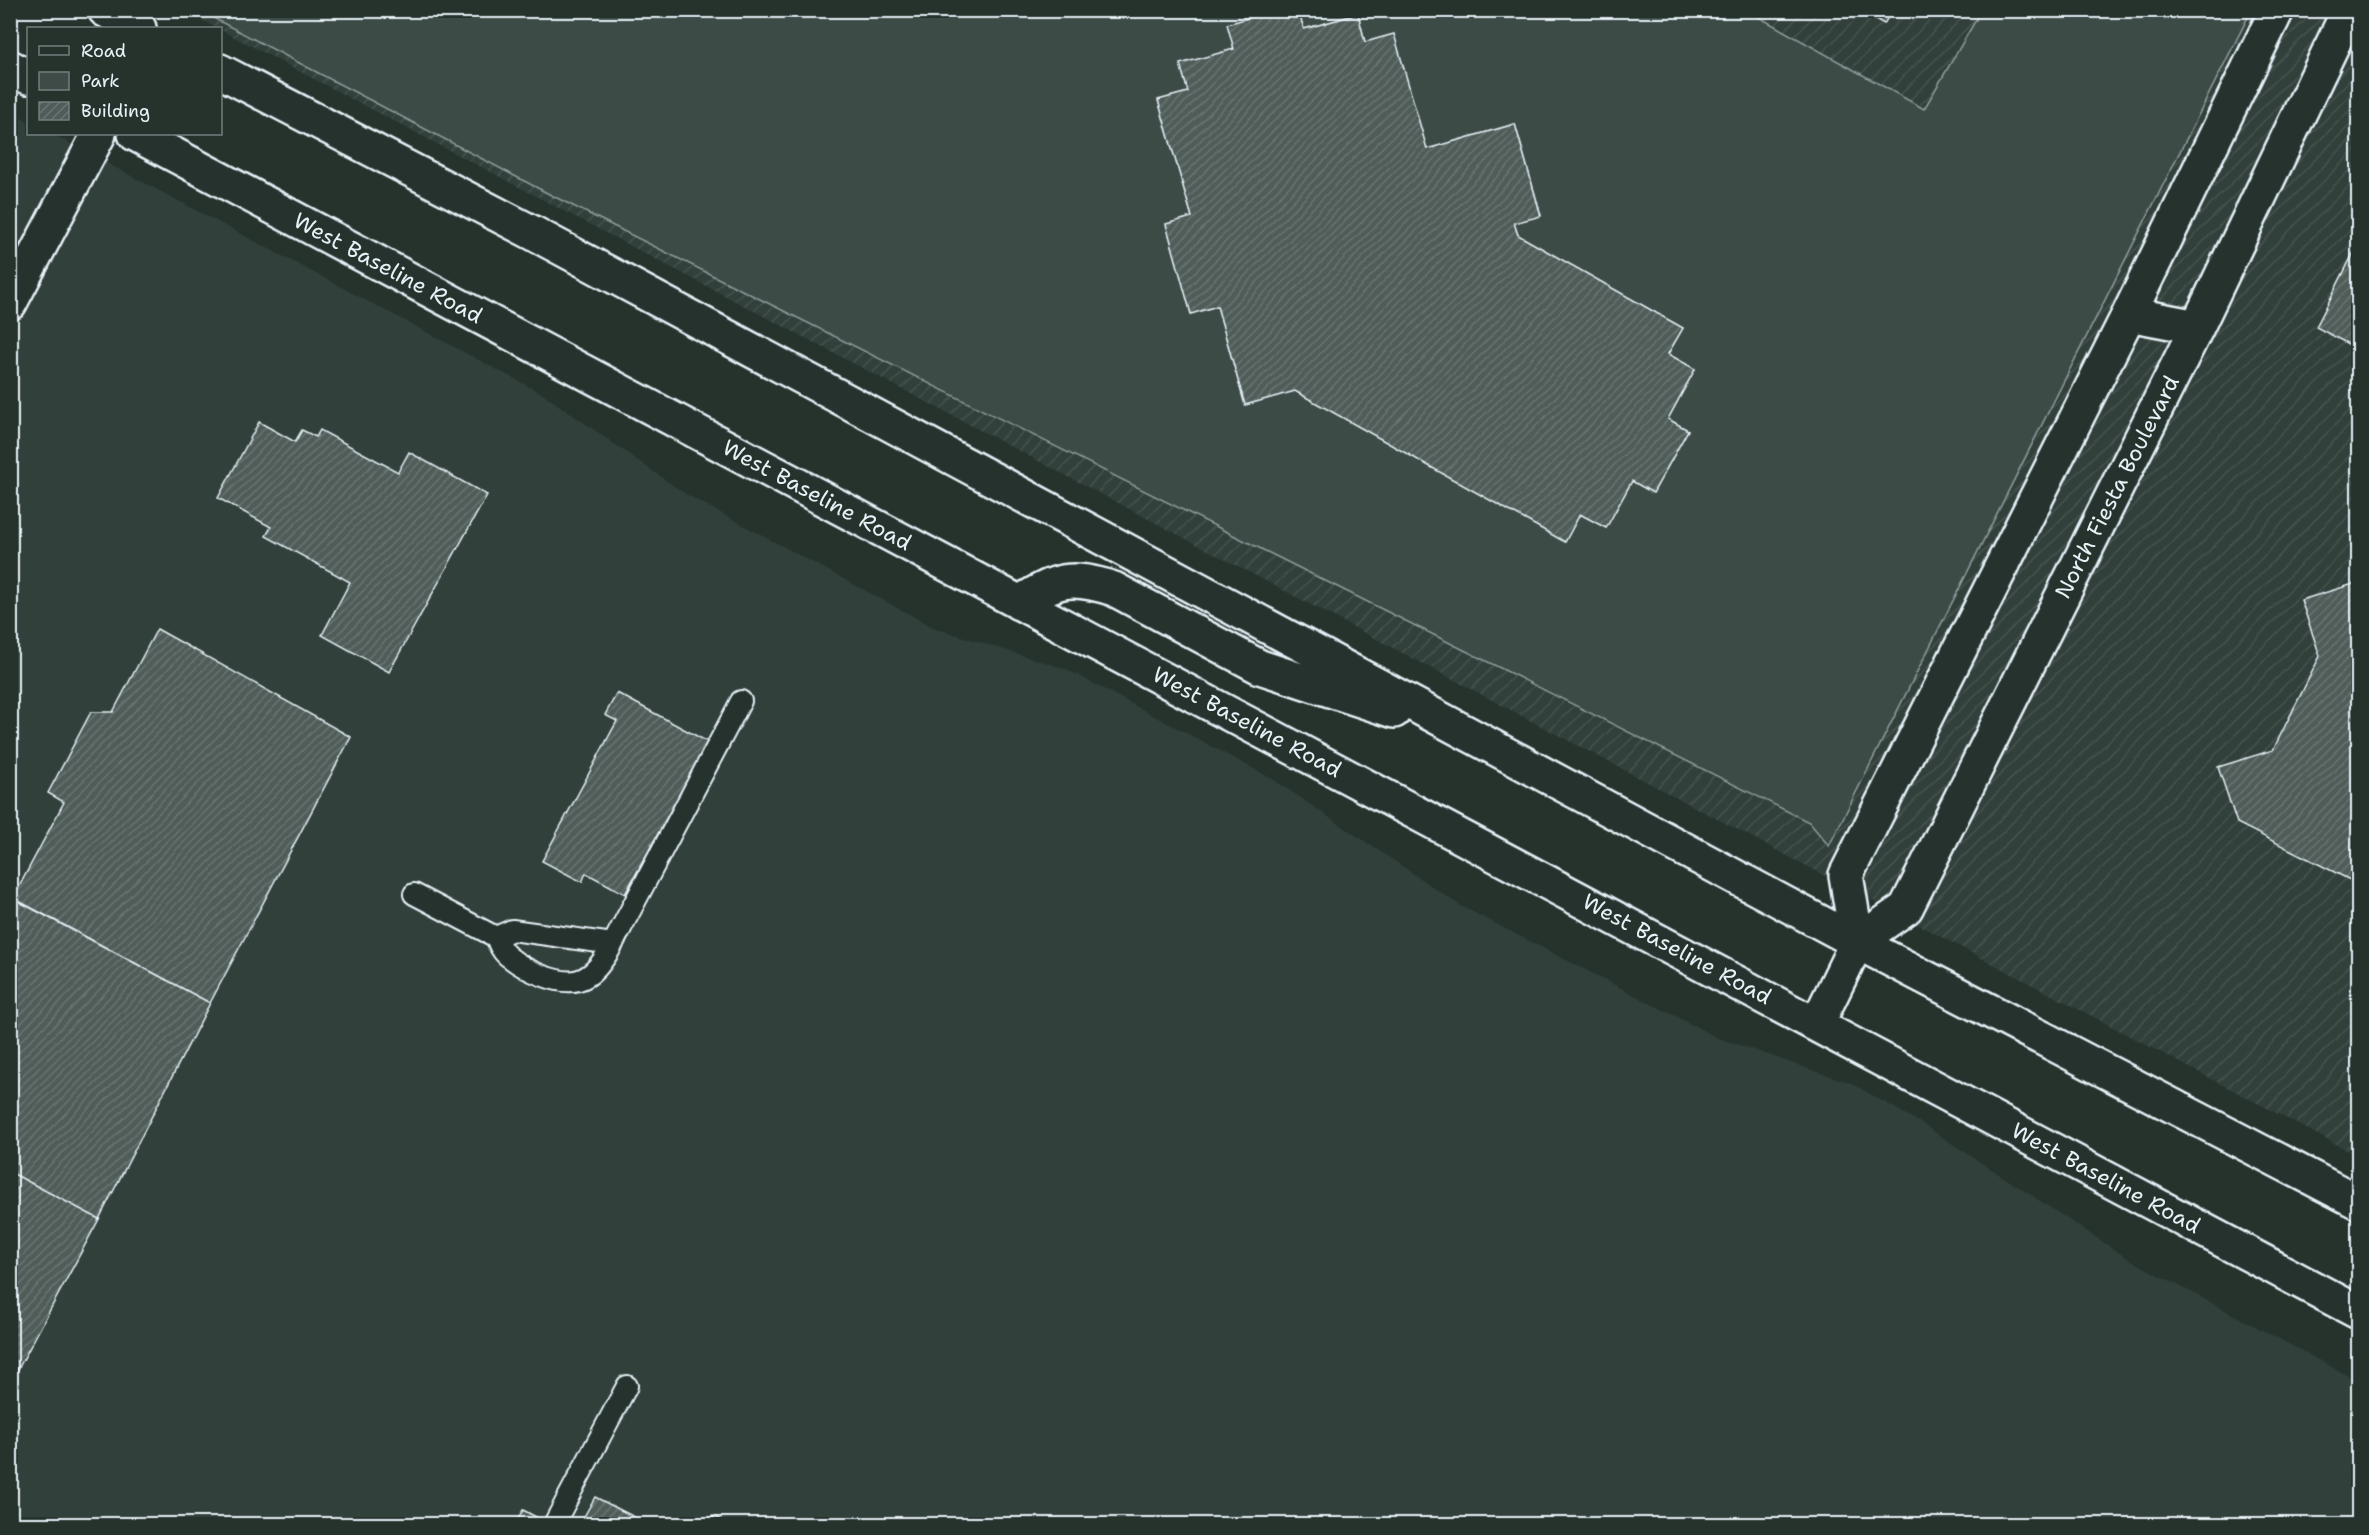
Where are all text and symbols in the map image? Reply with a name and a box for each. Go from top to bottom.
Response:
legend [27,27,222,135]
text: Road [81,39,126,63]
text: Park [81,69,120,93]
text: Building [81,99,150,123]
street label: West Baseline Road [288,206,488,330]
street label: North Fiesta Boulevard [2048,371,2186,603]
street label: West Baseline Road [717,433,917,557]
street label: West Baseline Road [1147,660,1347,784]
street label: West Baseline Road [1577,887,1777,1011]
street label: West Baseline Road [2006,1116,2206,1240]

